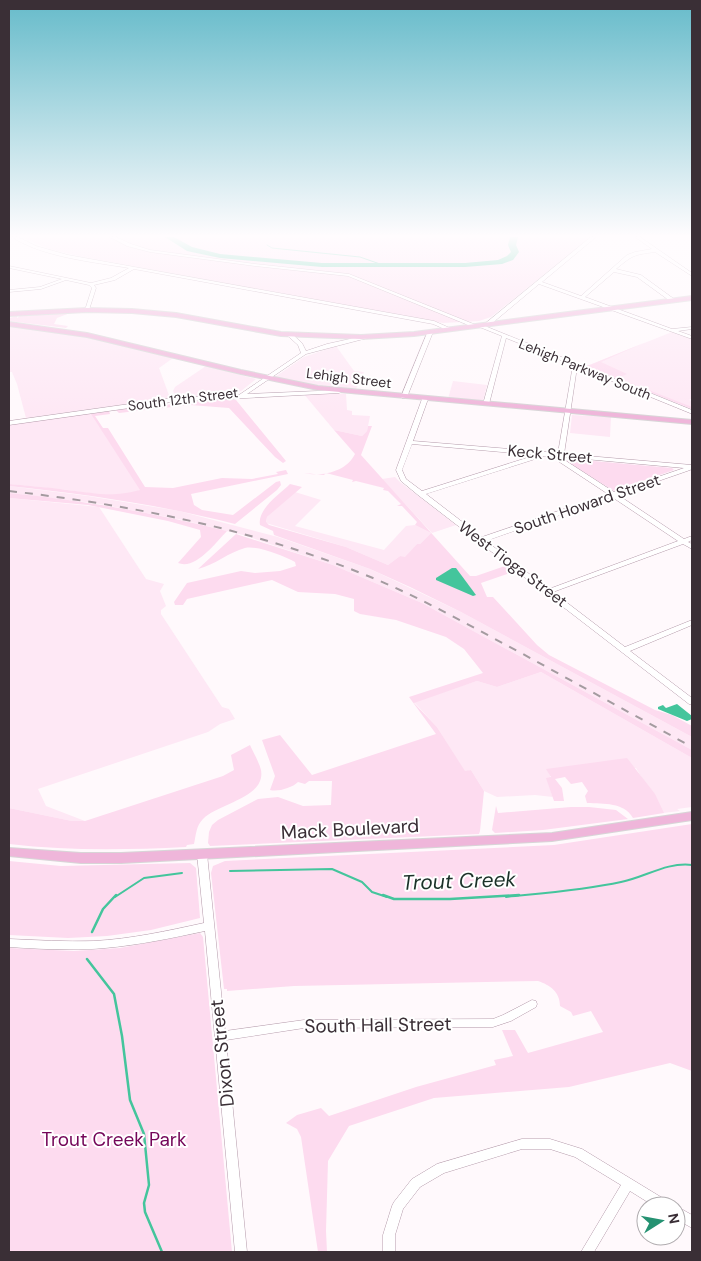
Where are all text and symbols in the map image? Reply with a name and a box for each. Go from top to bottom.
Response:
street label: Lehigh Parkway South [516,334,654,404]
street label: Lehigh Street [305,364,393,392]
street label: South 12th Street [127,383,239,415]
street label: Keck Street [507,440,593,468]
street label: South Howard Street [511,469,663,539]
street label: West Tioga Street [454,516,572,612]
street label: Mack Boulevard [280,813,420,845]
water label: Trout Creek [401,865,517,897]
street label: Dixon Street [204,998,240,1108]
street label: South Hall Street [304,1011,452,1039]
park label: Trout Creek Park [42,1127,187,1152]
north arrow [636,1196,686,1246]
text: N [664,1212,684,1225]

